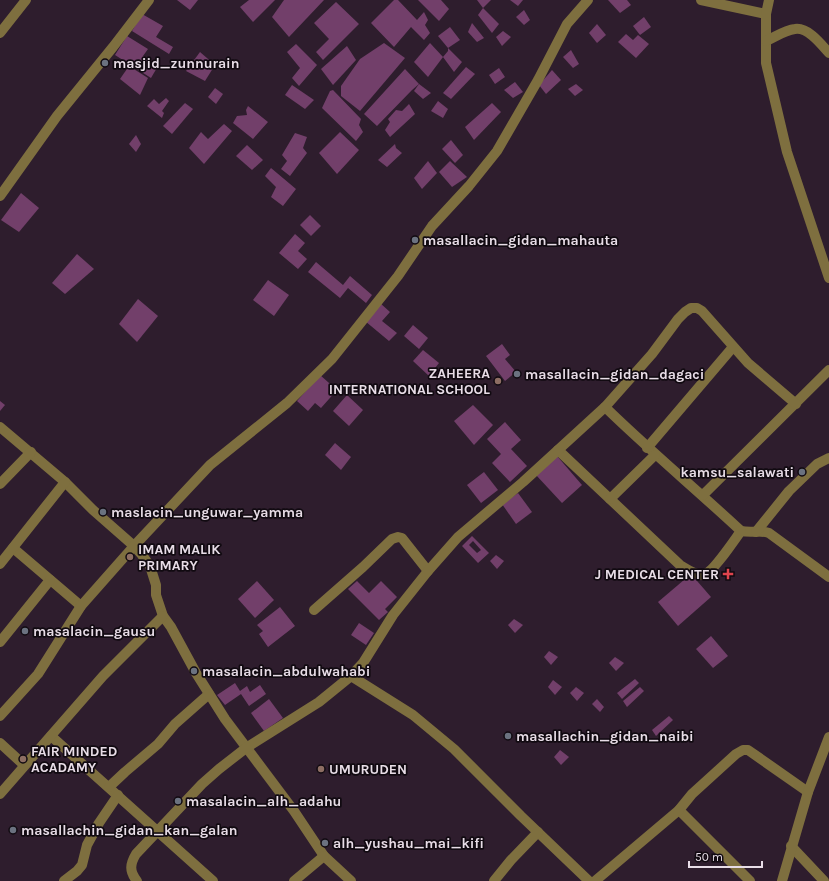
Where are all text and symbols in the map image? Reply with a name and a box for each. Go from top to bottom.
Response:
place label: masjid_zunnurain [113,55,239,72]
marker: masjid_zunnurain [100,58,110,68]
place label: masallacin_gidan_mahauta [423,232,618,249]
marker: masallacin_gidan_mahauta [410,235,420,245]
place label: ZAHEERA INTERNATIONAL SCHOOL [329,365,490,398]
place label: masallacin_gidan_dagaci [525,366,704,383]
marker: masallacin_gidan_dagaci [512,369,522,379]
marker: ZAHEERA INTERNATIONAL SCHOOL [493,376,503,386]
place label: kamsu_salawati [680,464,794,481]
marker: kamsu_salawati [797,467,807,477]
place label: maslacin_unguwar_yamma [111,504,303,521]
marker: maslacin_unguwar_yamma [98,507,108,517]
place label: IMAM MALIK PRIMARY [138,541,221,574]
marker: IMAM MALIK PRIMARY [125,552,135,562]
place label: J MEDICAL CENTER [595,566,719,583]
marker: J MEDICAL CENTER [722,568,734,580]
place label: masalacin_gausu [33,623,155,640]
marker: masalacin_gausu [20,626,30,636]
place label: masalacin_abdulwahabi [202,663,370,680]
marker: masalacin_abdulwahabi [189,666,199,676]
place label: masallachin_gidan_naibi [516,728,694,745]
marker: masallachin_gidan_naibi [503,731,513,741]
place label: FAIR MINDED ACADAMY [31,743,117,776]
marker: FAIR MINDED ACADAMY [18,754,28,764]
place label: UMURUDEN [329,761,407,778]
marker: UMURUDEN [316,764,326,774]
place label: masalacin_alh_adahu [186,793,341,810]
marker: masalacin_alh_adahu [173,796,183,806]
place label: masallachin_gidan_kan_galan [21,822,237,839]
marker: masallachin_gidan_kan_galan [8,825,18,835]
place label: alh_yushau_mai_kifi [333,835,484,852]
marker: alh_yushau_mai_kifi [320,838,330,848]
scale bar [689,843,762,869]
text: 50 m [695,850,723,864]

